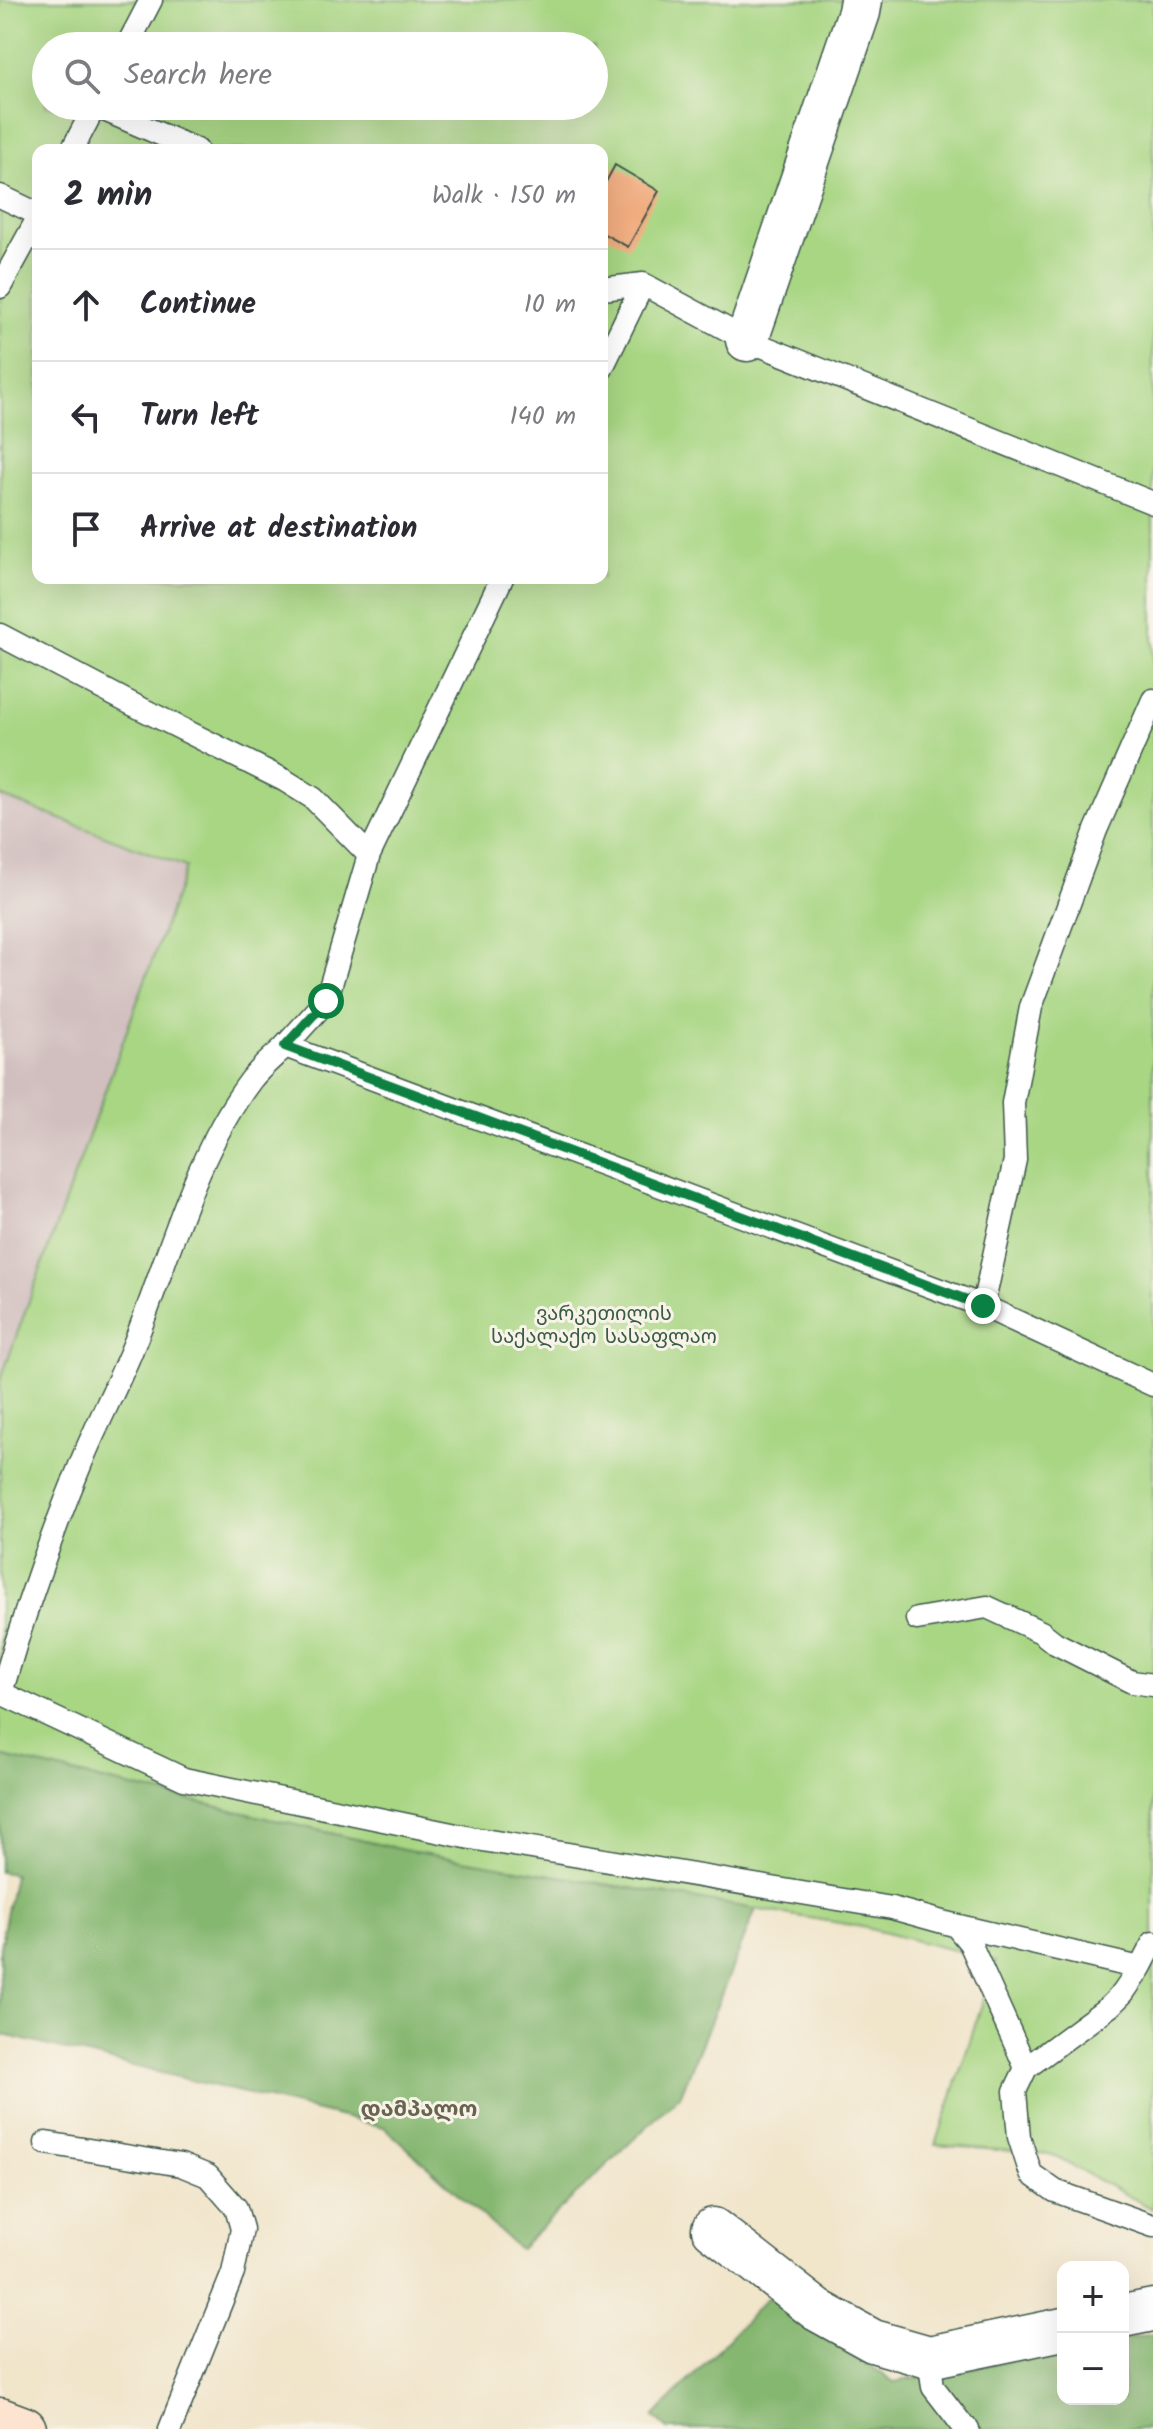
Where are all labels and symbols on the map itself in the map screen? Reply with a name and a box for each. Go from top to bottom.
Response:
route start [308,983,344,1019]
route end [965,1288,1001,1324]
park label: ვარკეთილის საქალაქო სასაფლაო [491,1299,717,1354]
district label: დამპალო [361,2093,477,2128]

